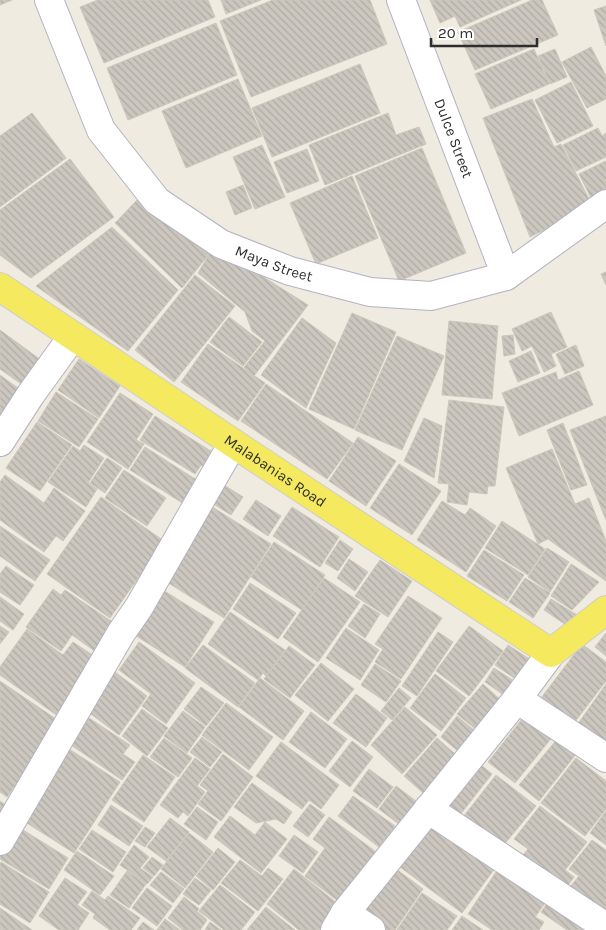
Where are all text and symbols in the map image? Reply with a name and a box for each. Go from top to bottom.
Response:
scale bar [431,15,537,47]
text: 20 m [438,24,473,42]
street label: Dulce Street [430,96,477,181]
street label: Maya Street [233,241,315,286]
street label: Malabanias Road [221,431,330,511]

